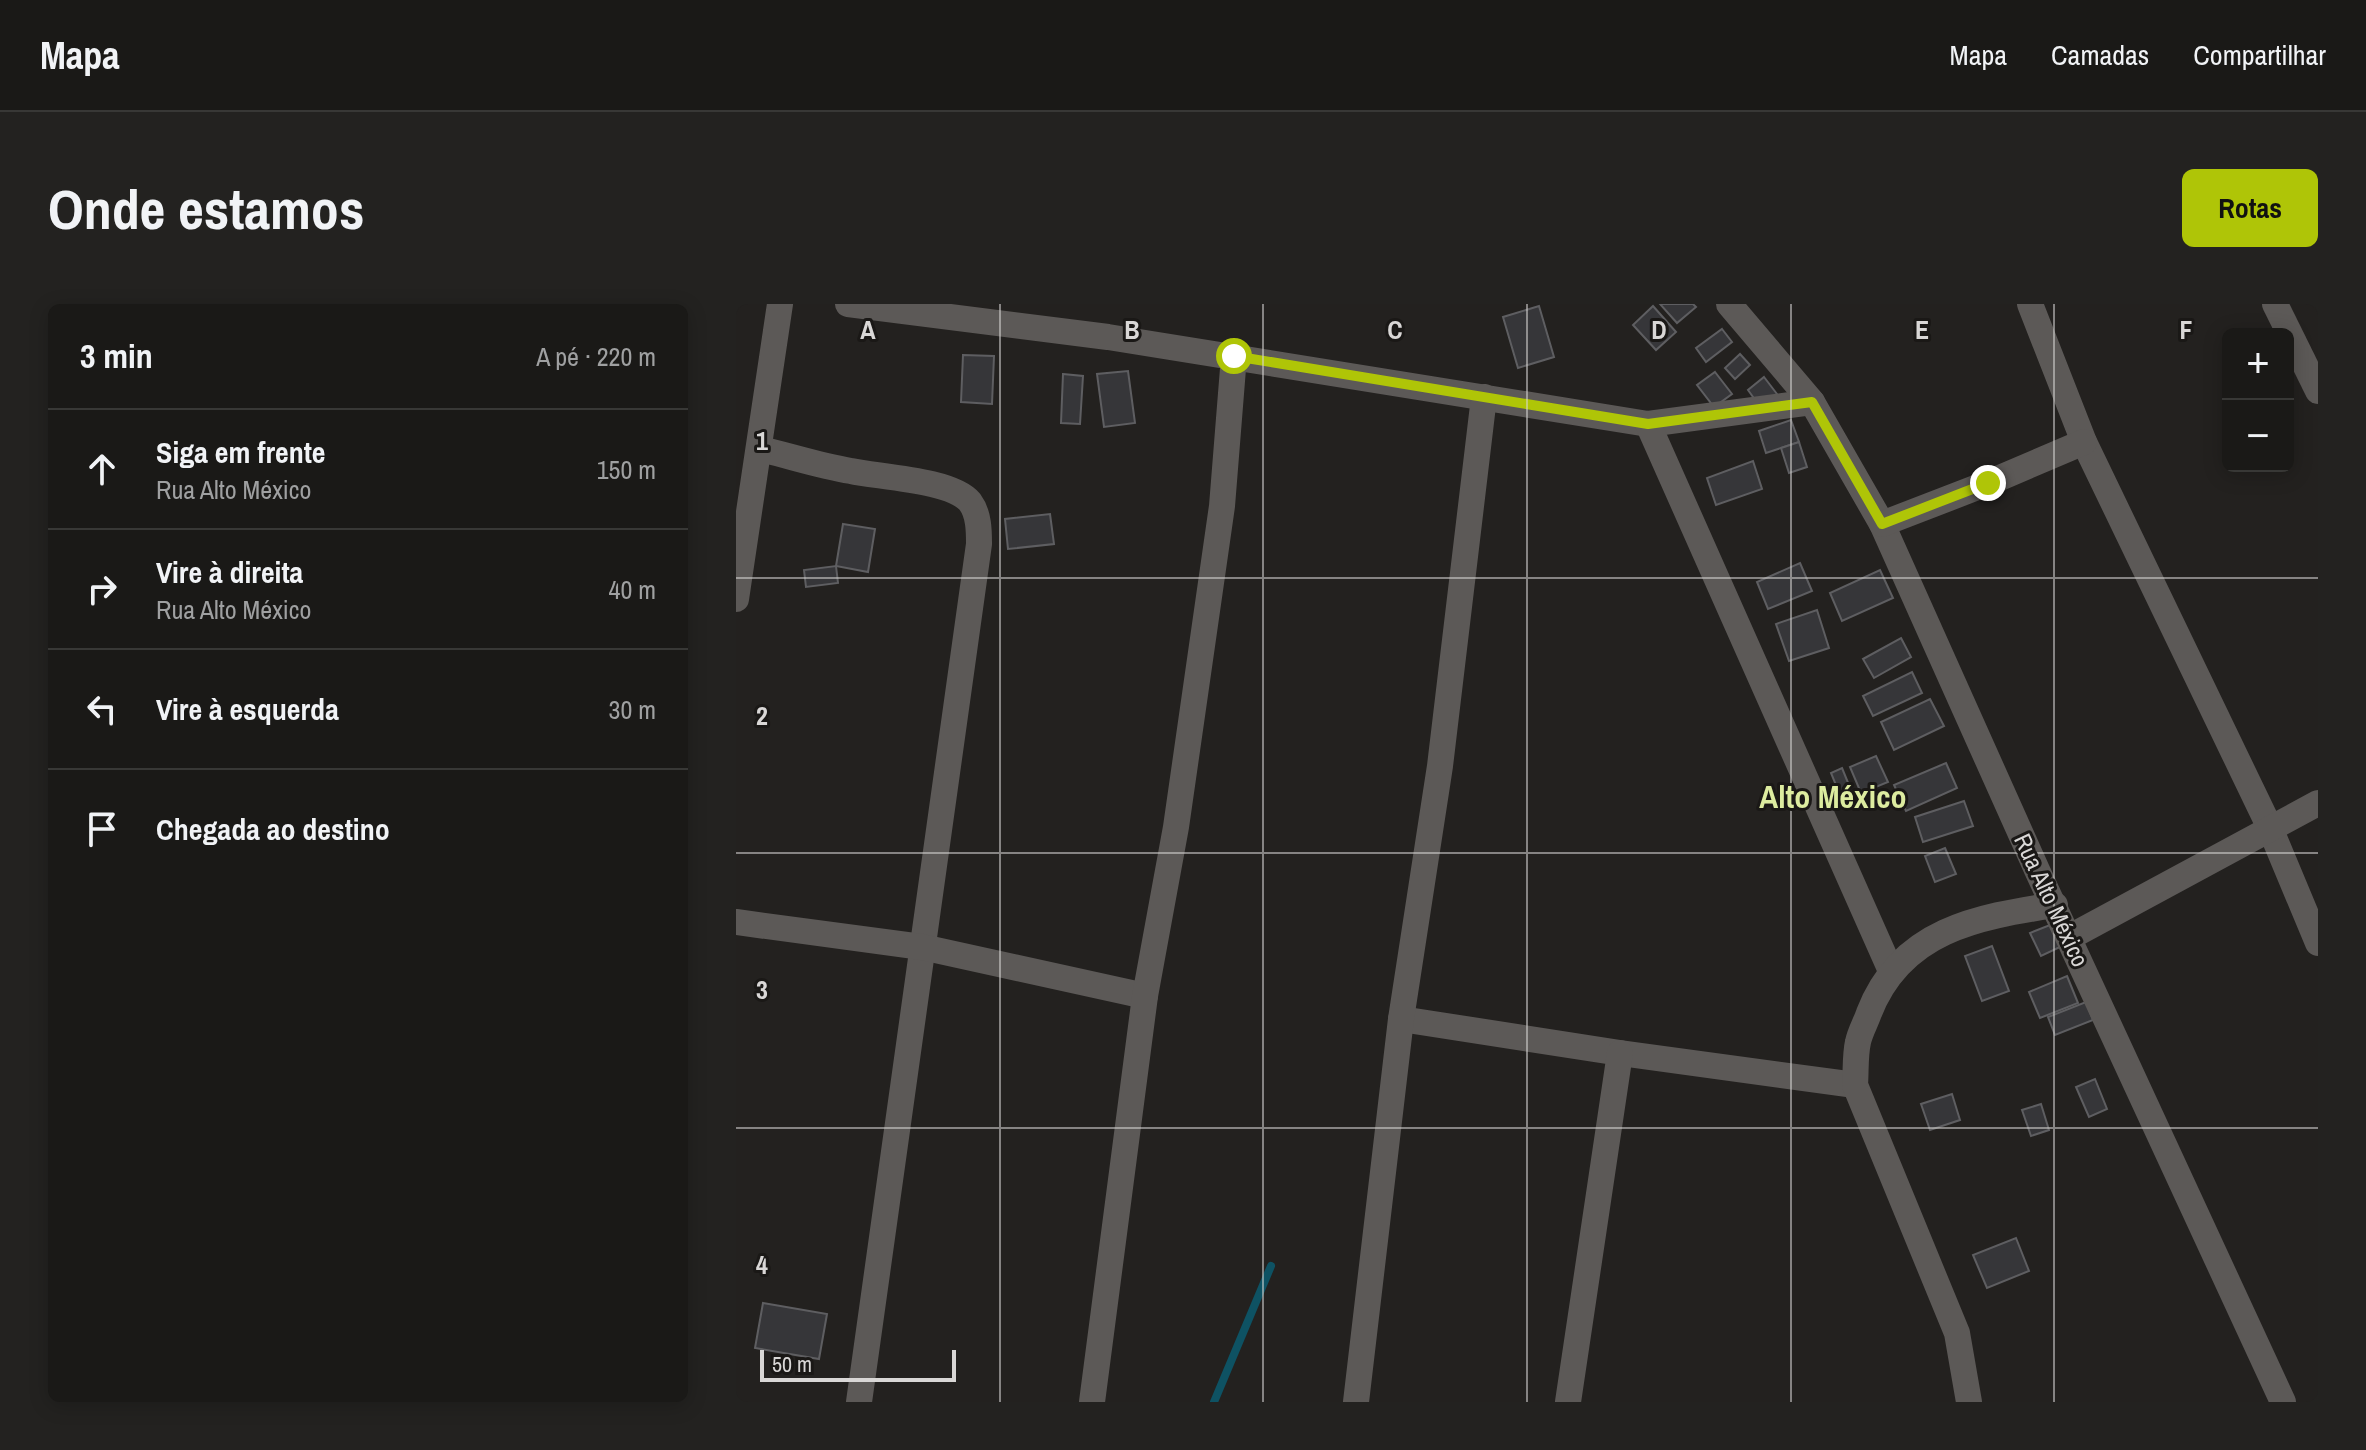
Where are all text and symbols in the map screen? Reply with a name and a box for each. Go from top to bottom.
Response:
text: Mapa [40,30,120,81]
text: Mapa [1950,36,2007,74]
text: Camadas [2051,36,2149,74]
text: Compartilhar [2193,36,2326,74]
button: Rotas [2182,169,2318,247]
text: Onde estamos [48,171,364,246]
text: A [860,312,876,347]
text: B [1124,312,1140,347]
text: C [1387,312,1403,347]
text: D [1651,312,1667,347]
text: E [1915,312,1929,347]
text: F [2179,312,2193,347]
map controls [2222,328,2294,472]
button: + [2222,328,2294,400]
text: 3 min [80,333,153,379]
route start [1216,338,1252,374]
text: A pé · 220 m [536,339,656,374]
button: − [2222,400,2294,472]
text: 1 [756,423,768,458]
text: Siga em frente [156,432,326,472]
icon: ahead [80,447,124,491]
text: 150 m [597,452,656,487]
route end [1970,465,2006,501]
text: Rua Alto México [156,472,311,507]
text: Vire à direita [156,552,303,592]
icon: right [80,567,124,611]
text: 40 m [609,572,656,607]
text: Rua Alto México [156,592,311,627]
icon: left [80,687,124,731]
text: Vire à esquerda [156,689,339,729]
text: 30 m [609,692,656,727]
text: 2 [756,698,768,733]
district label: Alto México [1759,775,1907,818]
icon: arrive [80,807,124,851]
text: Chegada ao destino [156,809,390,849]
street label: Rua Alto México [2007,828,2097,972]
text: 3 [756,972,768,1007]
text: 4 [756,1247,768,1282]
scale bar [760,1346,956,1382]
text: 50 m [772,1349,812,1379]

